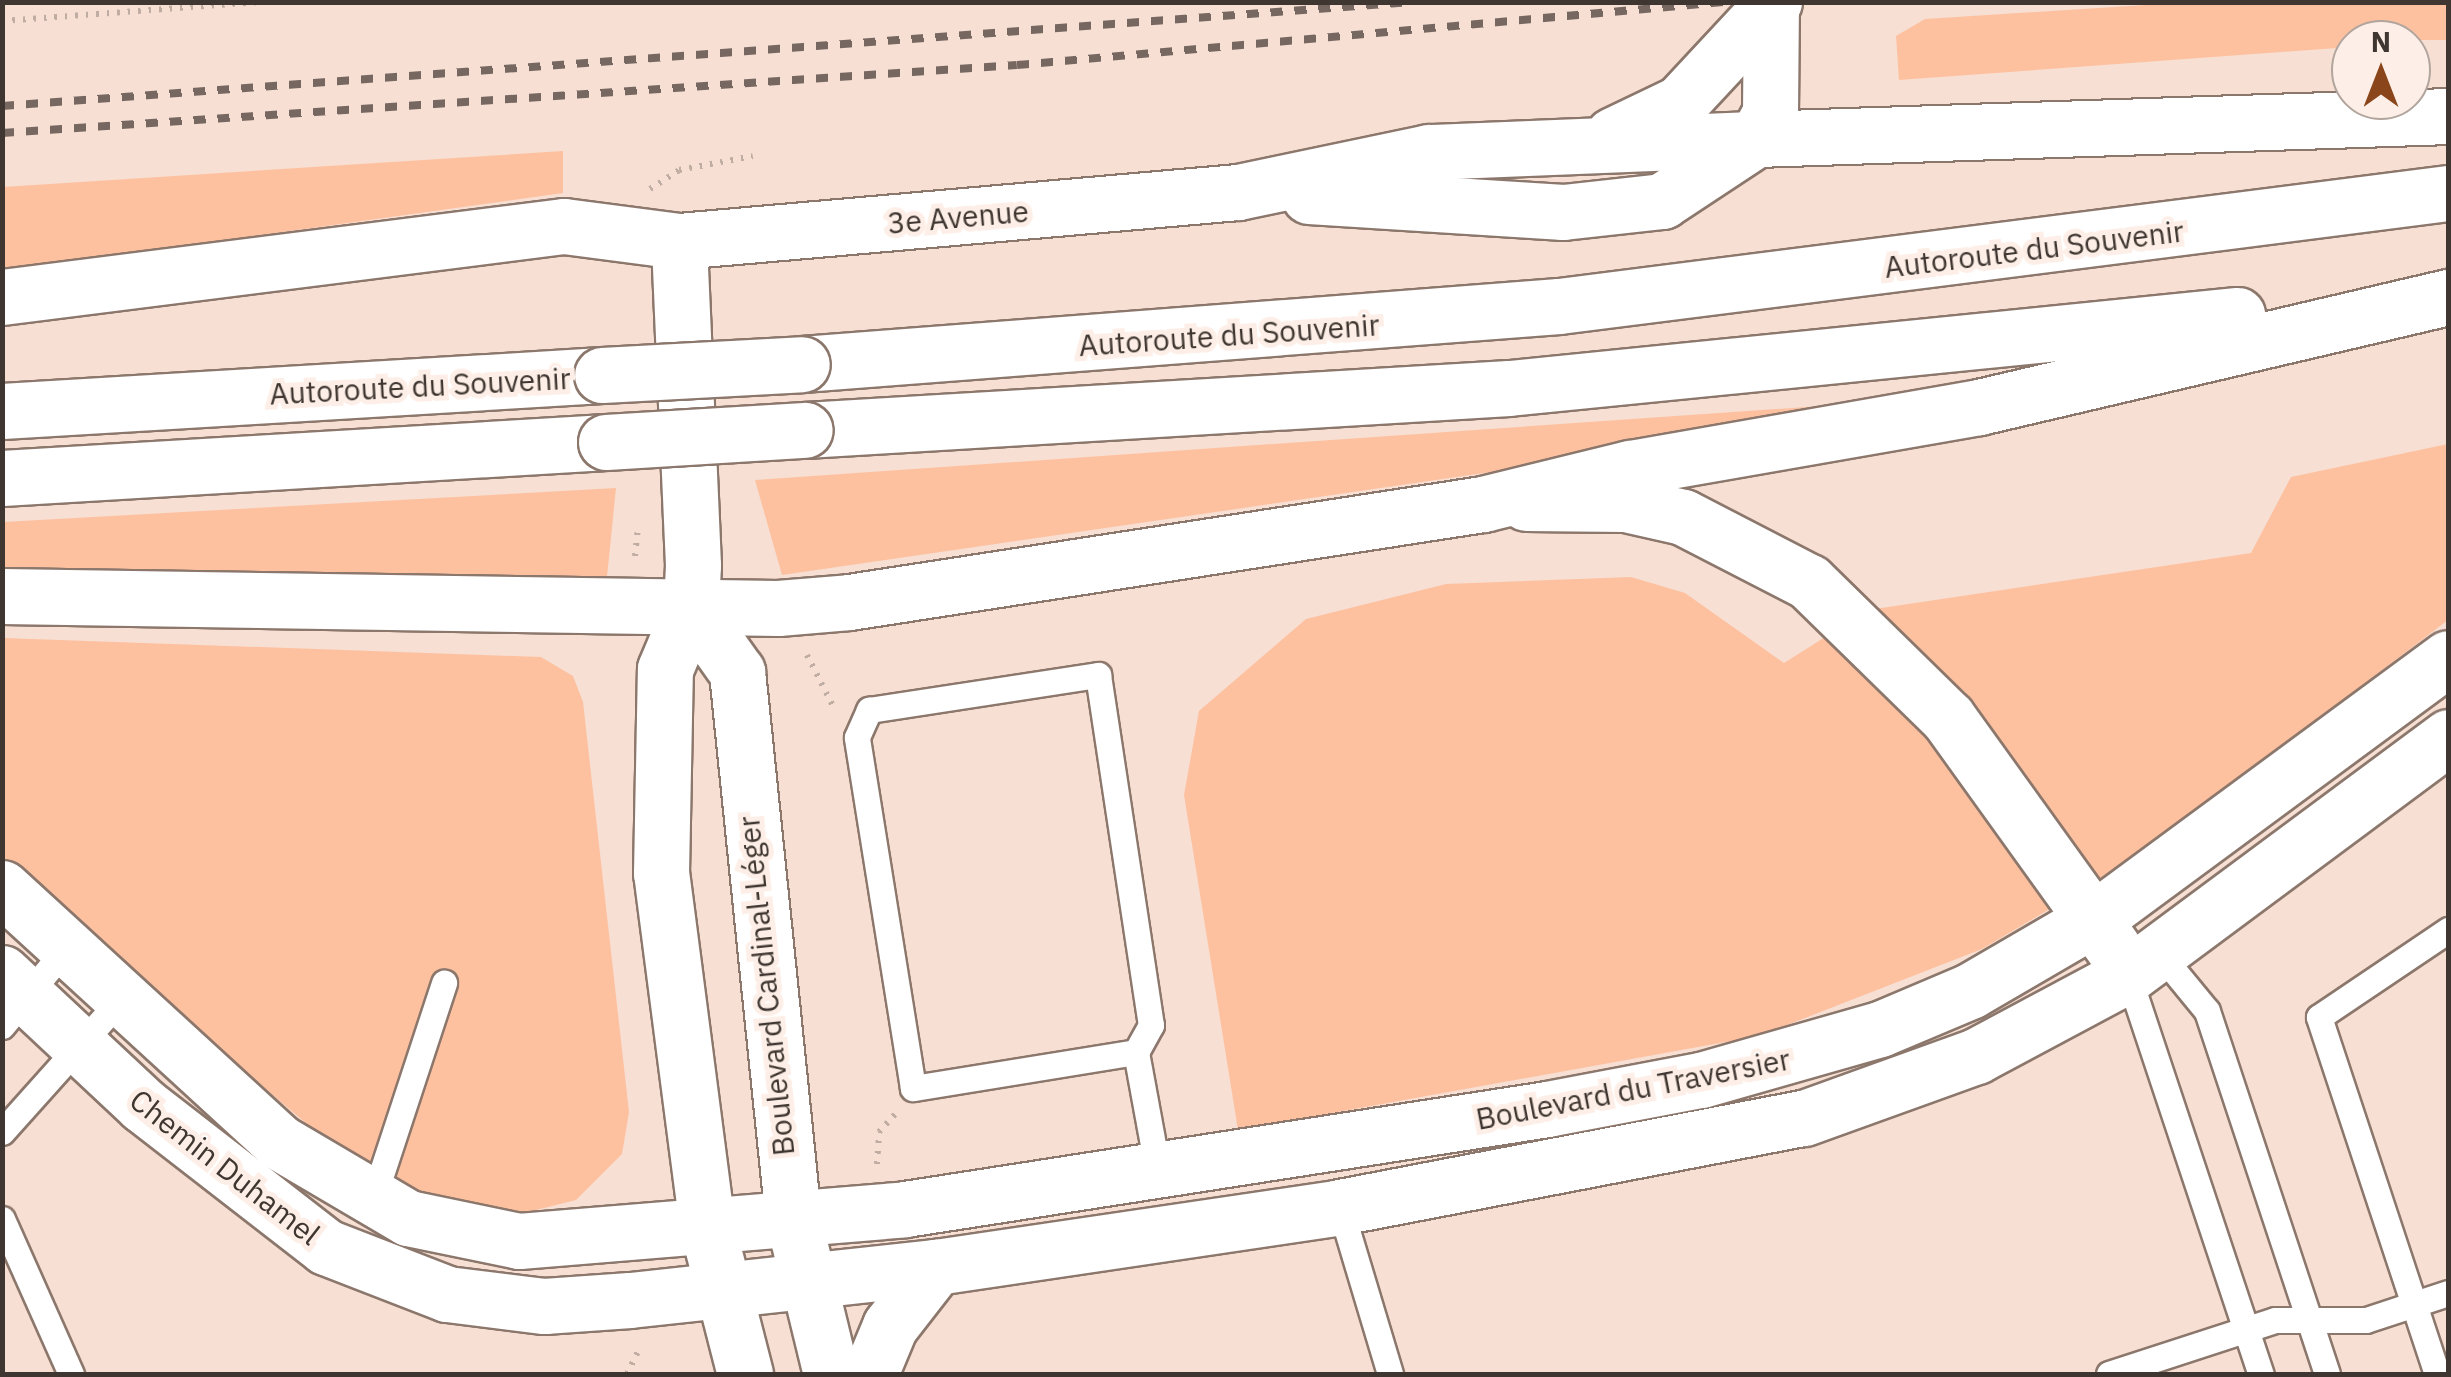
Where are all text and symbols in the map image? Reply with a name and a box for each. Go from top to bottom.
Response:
north arrow [2331,20,2431,120]
text: N [2371,23,2391,60]
street label: 3e Avenue [886,193,1030,241]
street label: Autoroute du Souvenir [1882,213,2186,285]
street label: Autoroute du Souvenir [1077,307,1381,363]
street label: Autoroute du Souvenir [269,360,571,412]
street label: Boulevard Cardinal-Léger [730,814,802,1158]
street label: Boulevard du Traversier [1473,1041,1793,1137]
street label: Chemin Duhamel [123,1082,327,1252]

